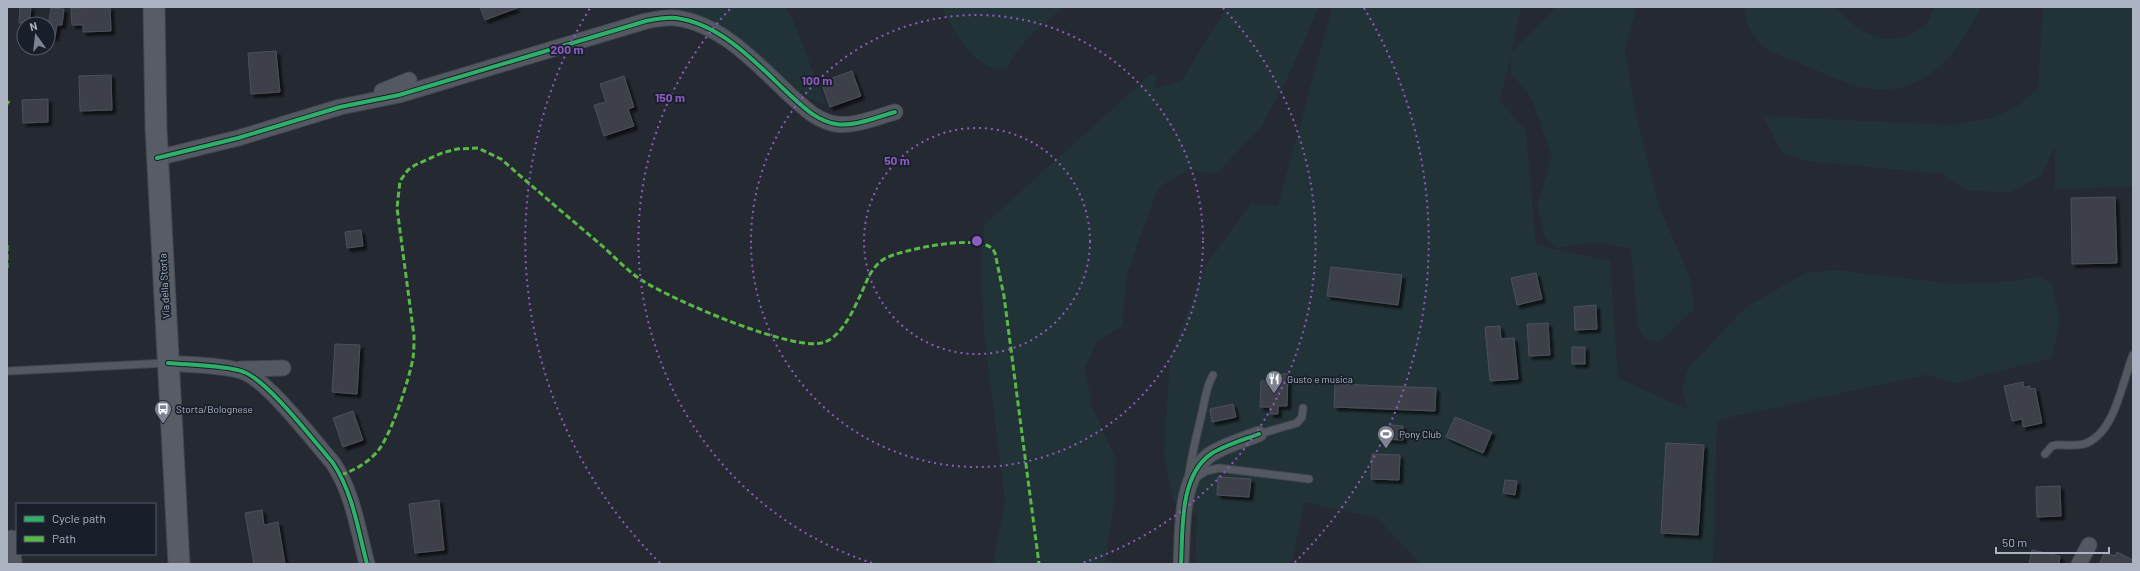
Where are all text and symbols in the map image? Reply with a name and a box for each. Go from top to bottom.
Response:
north arrow [16,16,56,56]
text: N [28,19,39,33]
text: 200 m [551,42,583,56]
text: 100 m [802,73,832,87]
text: 150 m [655,90,685,104]
text: 50 m [884,153,910,167]
centre of rings [970,234,984,248]
street label: Via della Storta [156,253,172,319]
restaurant icon: Gusto e musica [1264,369,1284,394]
place label: Gusto e musica [1287,373,1353,385]
bus stop icon: Storta/Bolognese [153,399,173,424]
place label: Storta/Bolognese [176,403,253,415]
sports icon: Pony Club [1376,424,1396,449]
place label: Pony Club [1399,428,1441,440]
legend [16,503,156,555]
text: Cycle path [52,511,106,525]
scale bar [1996,529,2109,555]
text: Path [52,531,76,545]
text: 50 m [2002,535,2027,549]

